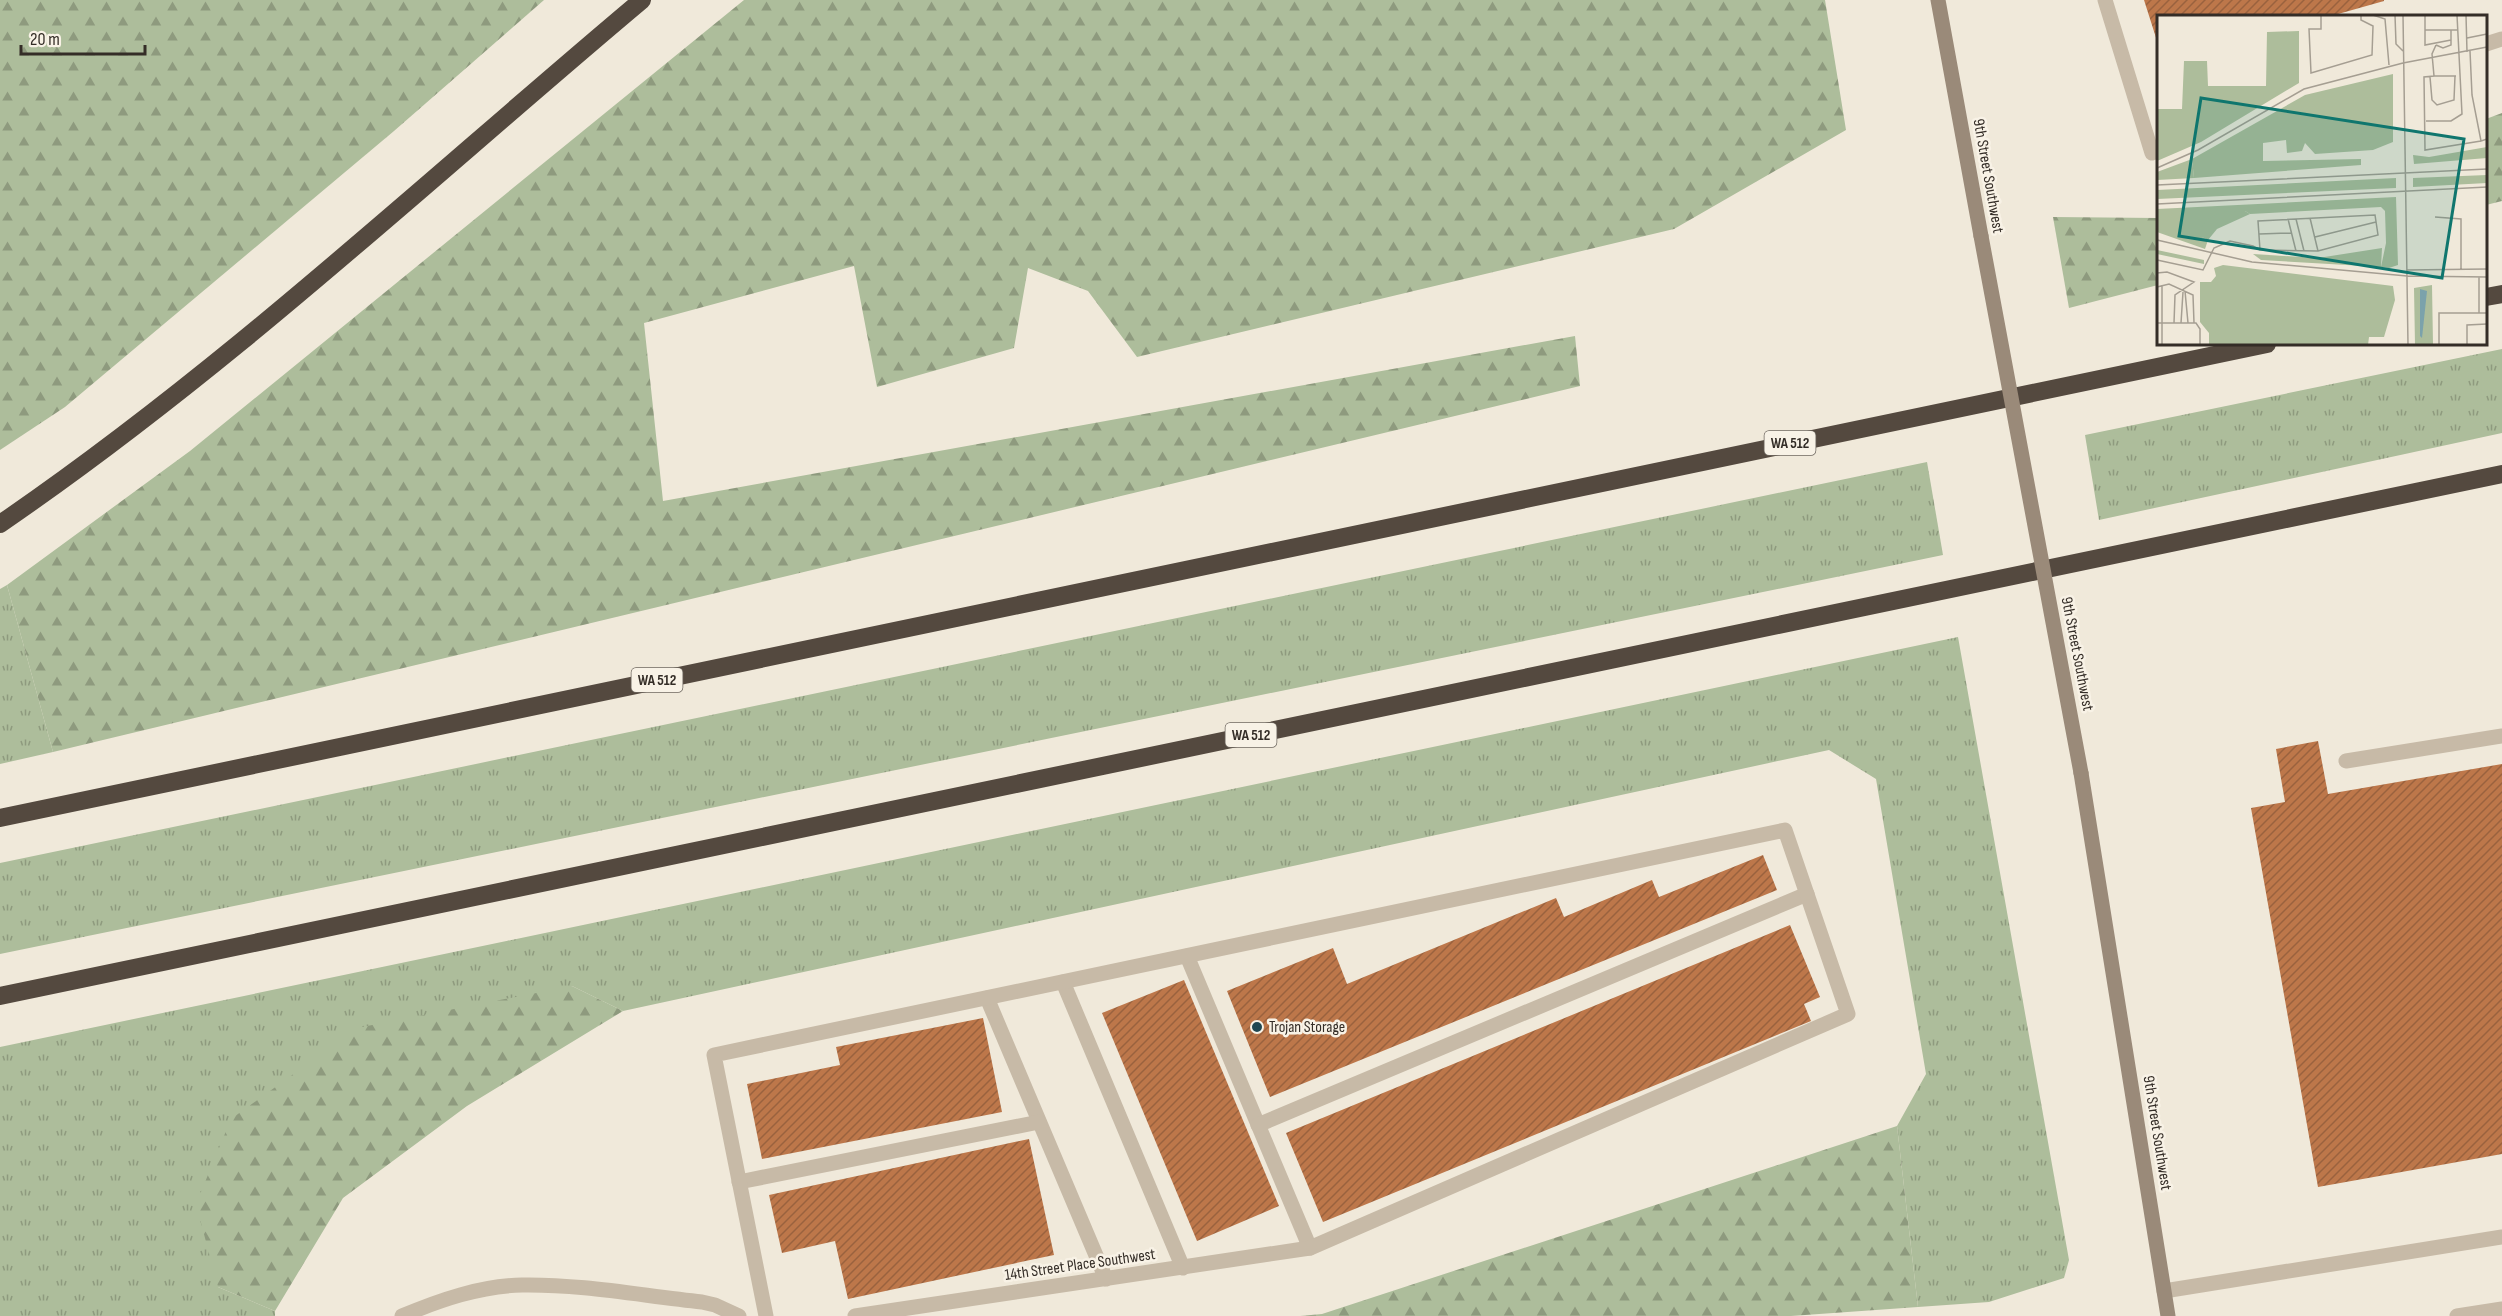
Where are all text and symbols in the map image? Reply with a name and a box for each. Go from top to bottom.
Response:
inset map [2157,15,2487,345]
scale bar [21,18,146,56]
text: 20 m [30,29,60,50]
street label: 9th Street Southwest [1969,117,2007,235]
road number: WA 512 [1764,431,1816,455]
street label: 9th Street Southwest [2057,595,2097,713]
road number: WA 512 [632,668,682,692]
road number: WA 512 [1226,723,1276,747]
place label: Trojan Storage [1269,1018,1345,1037]
marker: Trojan Storage [1250,1020,1264,1034]
street label: 9th Street Southwest [2139,1074,2175,1192]
street label: 14th Street Place Southwest [1003,1245,1157,1285]

